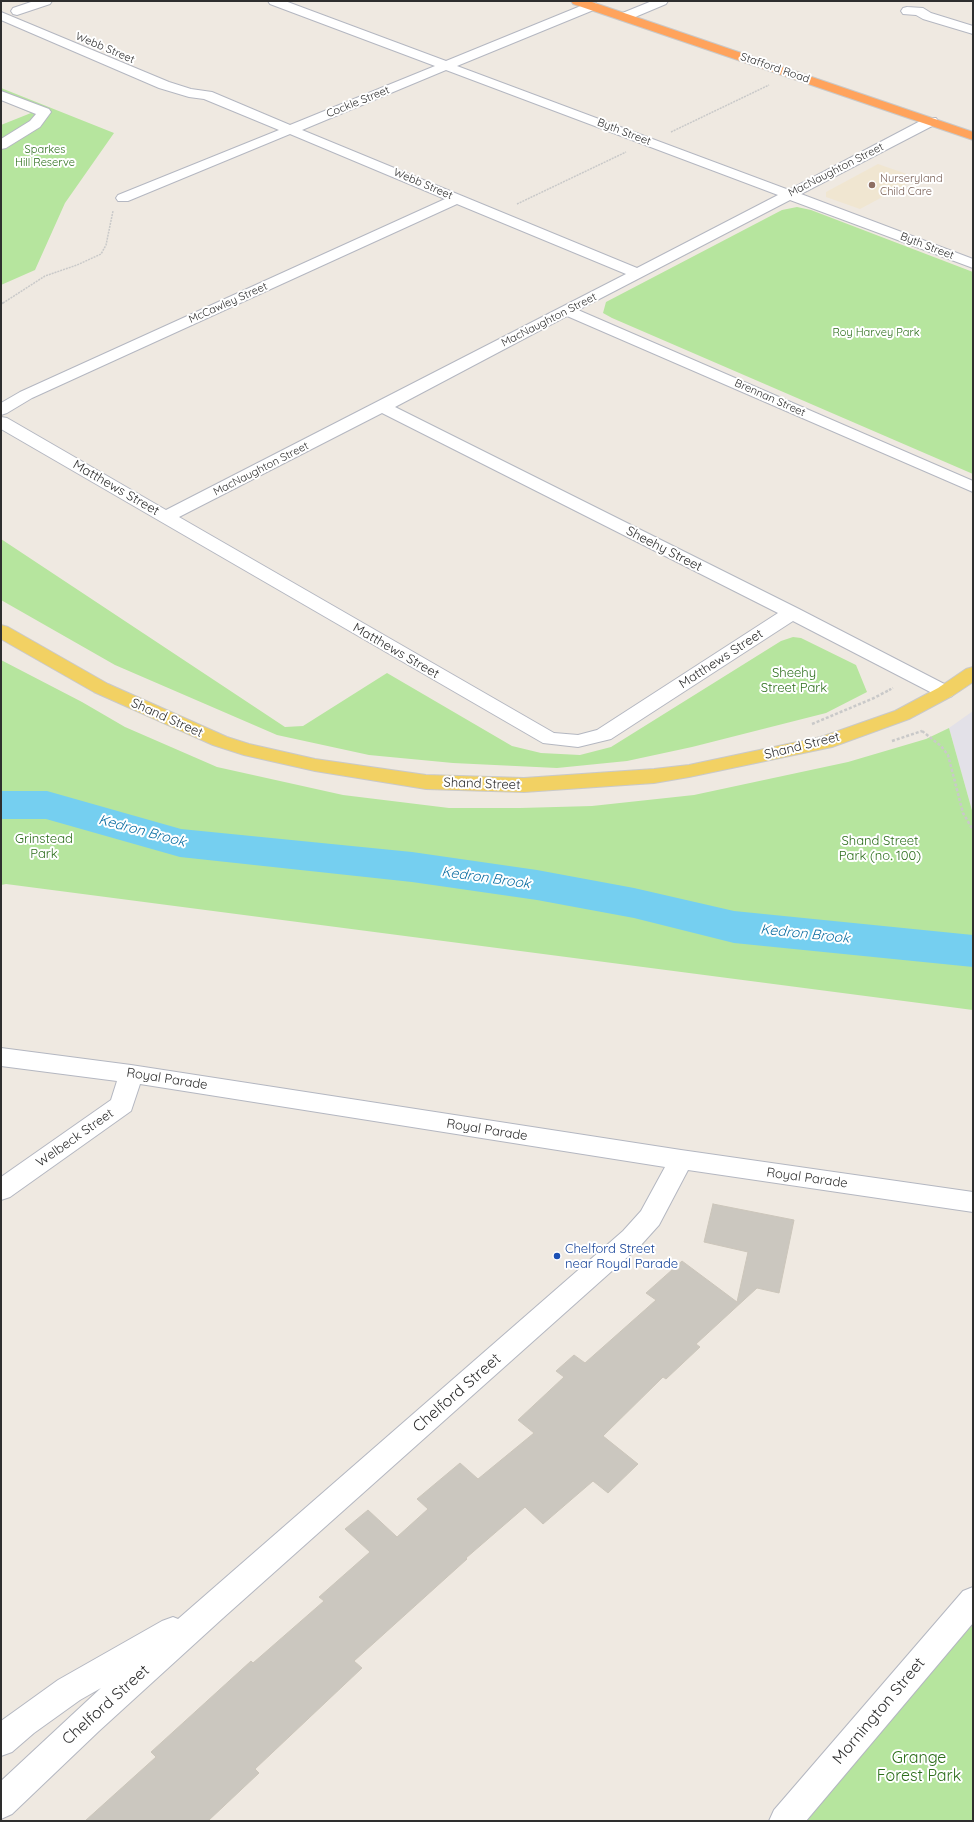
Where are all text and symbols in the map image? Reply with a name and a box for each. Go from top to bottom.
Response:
street label: Webb Street [73,30,137,66]
street label: Stafford Road [739,50,811,86]
street label: Cockle Street [324,83,392,121]
street label: Byth Street [595,116,653,148]
street label: MacNaughton Street [786,140,886,200]
park label: Sparkes Hill Reserve [15,143,75,169]
street label: Webb Street [391,166,455,202]
place label: Nurseryland Child Care [880,172,943,198]
marker: Nurseryland Child Care [867,180,877,190]
street label: Byth Street [898,230,956,262]
street label: McCawley Street [187,280,269,326]
street label: MacNaughton Street [499,290,599,350]
park label: Roy Harvey Park [832,326,920,340]
street label: Brennan Street [733,376,807,420]
street label: MacNaughton Street [211,439,311,499]
street label: Matthews Street [70,457,162,519]
street label: Sheehy Street [623,523,705,575]
street label: Matthews Street [350,620,442,682]
street label: Matthews Street [676,626,766,692]
park label: Sheehy Street Park [761,665,827,696]
street label: Shand Street [129,695,205,741]
street label: Shand Street [763,729,841,763]
street label: Shand Street [443,775,521,793]
water label: Kedron Brook [97,811,187,851]
park label: Grinstead Park [15,831,73,862]
park label: Shand Street Park (no. 100) [839,833,921,864]
water label: Kedron Brook [440,863,532,893]
water label: Kedron Brook [760,921,850,947]
street label: Royal Parade [125,1065,209,1093]
street label: Welbeck Street [33,1106,117,1170]
street label: Royal Parade [445,1116,529,1144]
street label: Royal Parade [765,1165,849,1191]
place label: Chelford Street near Royal Parade [565,1241,678,1272]
marker: Chelford Street near Royal Parade [552,1251,562,1261]
street label: Chelford Street [409,1349,505,1437]
street label: Mornington Street [829,1654,929,1768]
street label: Chelford Street [58,1661,154,1749]
park label: Grange Forest Park [877,1748,961,1786]

